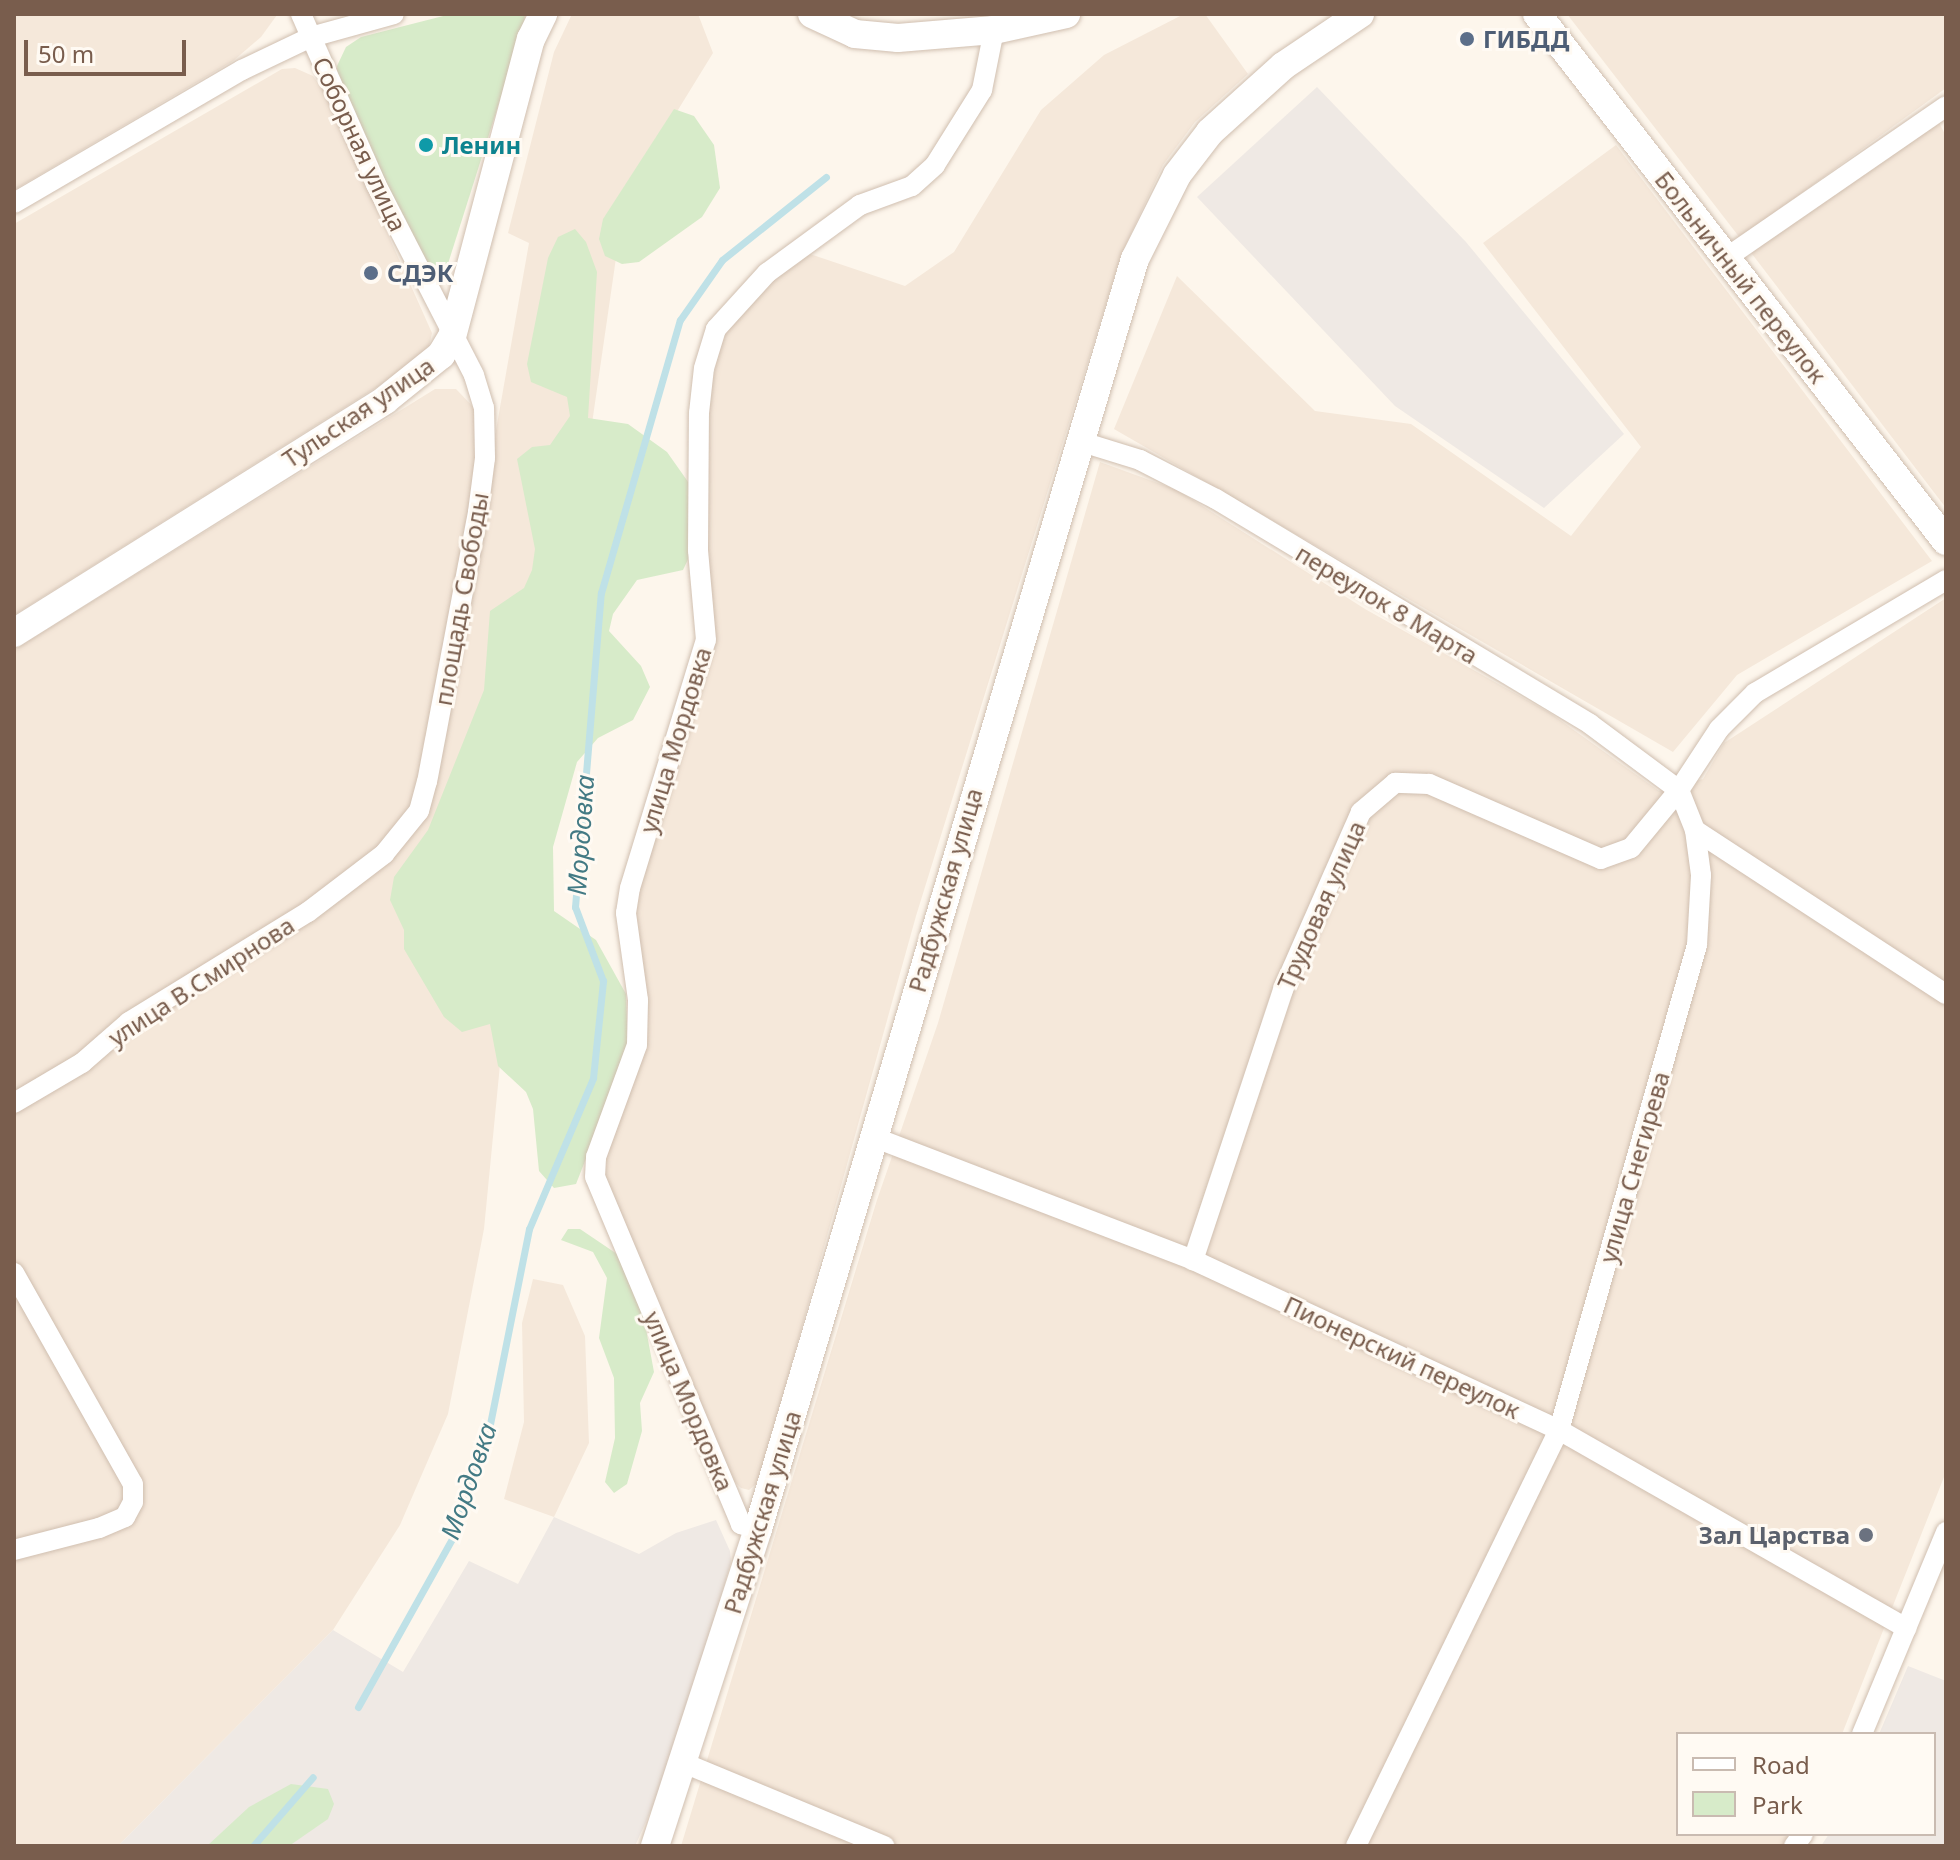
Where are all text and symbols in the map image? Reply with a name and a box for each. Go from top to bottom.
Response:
scale bar [28,24,190,74]
place label: ГИБДД [1483,25,1569,53]
marker: ГИБДД [1458,30,1476,48]
text: 50 m [38,37,94,70]
street label: Соборная улица [307,52,413,236]
place label: Ленин [442,131,521,159]
marker: Ленин [417,136,435,154]
street label: Больничный переулок [1649,165,1833,389]
place label: СДЭК [387,259,453,287]
marker: СДЭК [362,264,380,282]
street label: Тульская улица [277,351,439,473]
street label: площадь Свободы [428,490,494,708]
street label: переулок 8 Марта [1291,538,1483,670]
street label: улица Мордовка [633,644,717,836]
water label: Мордовка [561,774,601,896]
street label: Радбужская улица [902,785,988,995]
street label: Трудовая улица [1271,816,1371,994]
street label: улица В.Смирнова [103,910,299,1052]
street label: улица Снегирева [1593,1068,1675,1266]
street label: Пионерский переулок [1280,1290,1524,1424]
street label: улица Мордовка [638,1307,740,1495]
street label: Радбужская улица [717,1407,807,1617]
water label: Мордовка [435,1419,503,1543]
place label: Зал Царства [1699,1521,1850,1549]
marker: Зал Царства [1857,1526,1875,1544]
legend [1676,1732,1936,1836]
text: Road [1752,1748,1810,1781]
text: Park [1752,1788,1803,1821]

